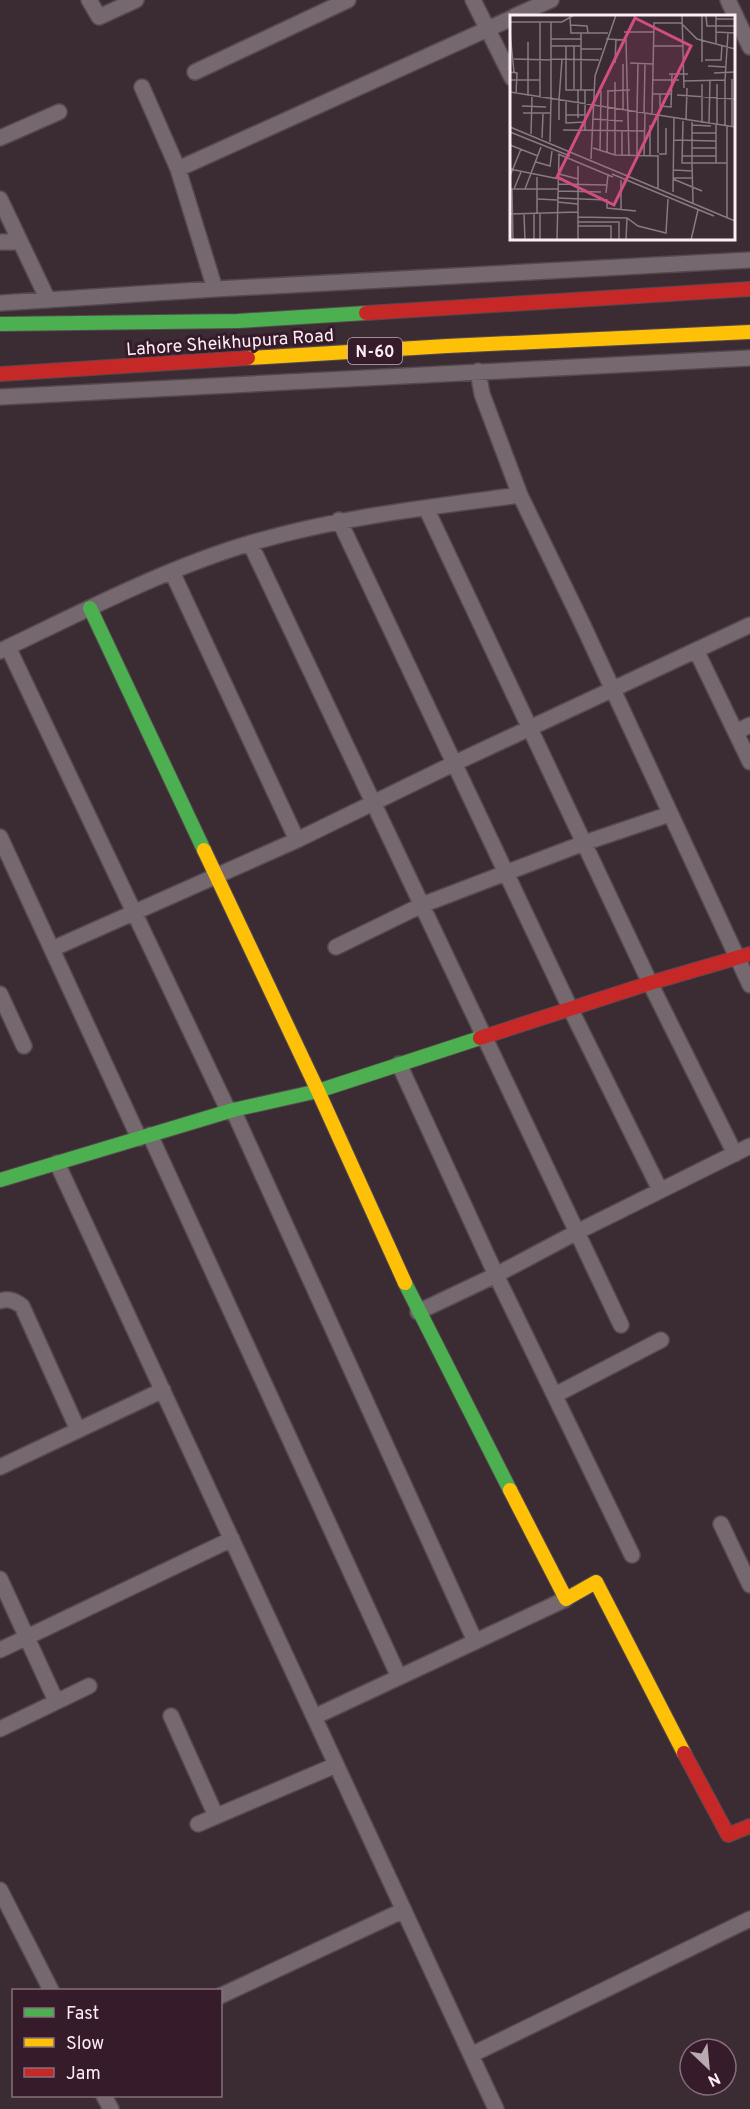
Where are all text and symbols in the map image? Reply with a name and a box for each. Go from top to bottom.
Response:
inset map [510,15,735,240]
street label: Lahore Sheikhupura Road [125,325,335,362]
road number: N-60 [348,338,402,364]
legend [12,1989,222,2097]
text: Fast [66,2003,99,2026]
text: Slow [66,2033,104,2056]
north arrow [678,2037,738,2097]
text: Jam [66,2063,101,2086]
text: N [704,2067,723,2090]

